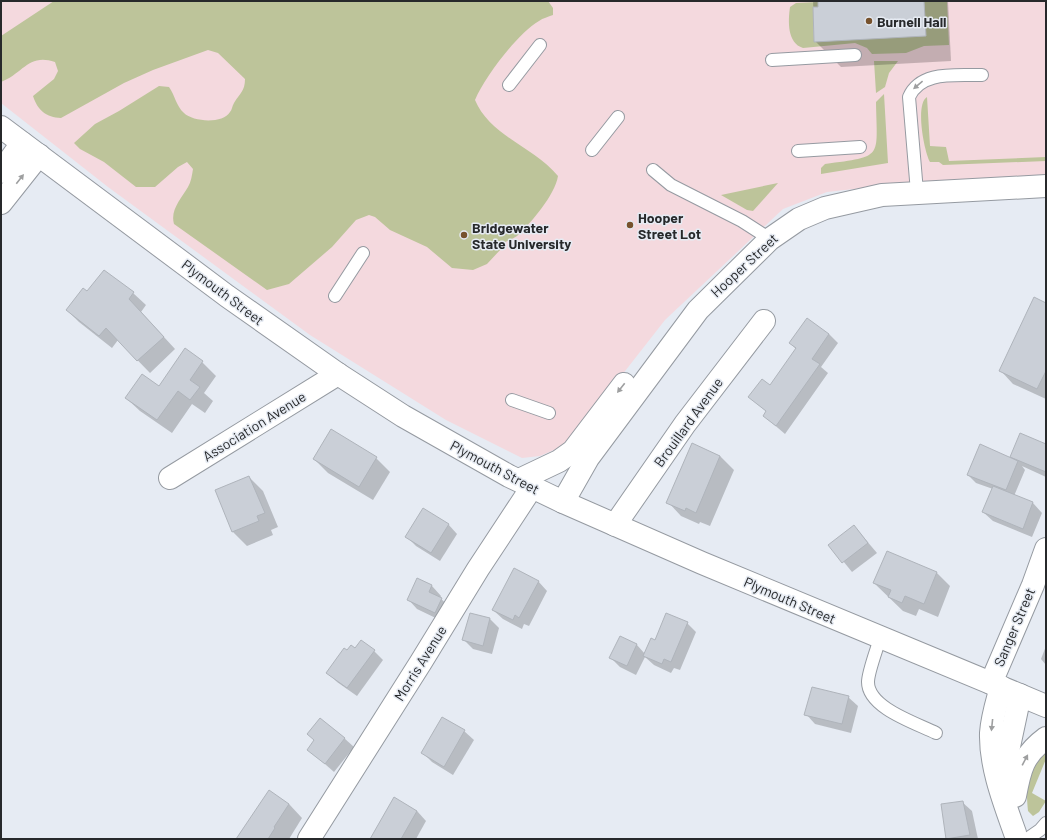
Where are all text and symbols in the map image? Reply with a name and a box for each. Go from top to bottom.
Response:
place label: Burnell Hall [877,13,947,30]
marker: Burnell Hall [864,16,874,26]
one-way arrow [913,81,923,89]
one-way arrow [16,174,24,185]
place label: Hooper Street Lot [638,209,701,242]
place label: Bridgewater State University [472,219,571,252]
marker: Hooper Street Lot [625,220,635,230]
marker: Bridgewater State University [459,230,469,240]
street label: Hooper Street [707,230,781,300]
street label: Plymouth Street [179,256,267,328]
street label: Brouillard Avenue [650,374,726,470]
one-way arrow [617,383,625,394]
street label: Association Avenue [199,387,309,465]
street label: Plymouth Street [448,436,542,498]
street label: Plymouth Street [741,573,839,627]
street label: Sanger Street [990,585,1038,669]
street label: Morris Avenue [390,622,450,704]
one-way arrow [989,719,995,731]
one-way arrow [1022,754,1028,765]

